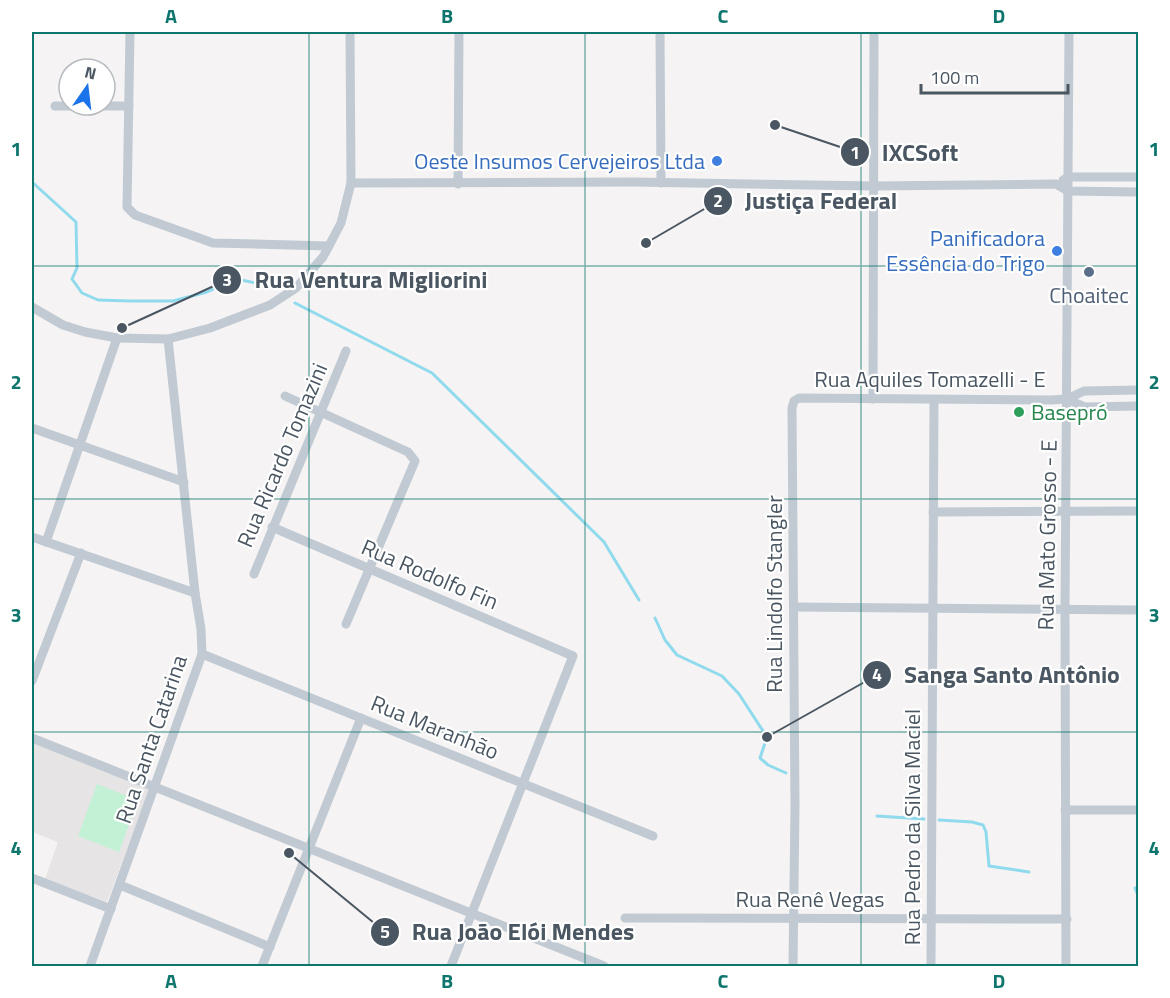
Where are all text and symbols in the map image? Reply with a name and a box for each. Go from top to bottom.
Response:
text: A [165,0,177,31]
text: B [441,0,453,31]
text: C [718,0,729,31]
text: D [993,0,1005,31]
north arrow [57,57,117,117]
scale bar [921,57,1068,95]
text: N [82,59,99,85]
text: 100 m [930,64,979,91]
callout: IXCSoft [840,131,970,173]
text: 1 [10,133,22,164]
text: 1 [1148,133,1160,164]
text: IXCSoft [882,134,958,170]
text: 1 [850,139,860,166]
place label: Oeste Insumos Cervejeiros Ltda [414,144,705,178]
marker: Oeste Insumos Cervejeiros Ltda [710,154,724,168]
callout: Justiça Federal [703,180,910,222]
text: Justiça Federal [745,182,897,218]
text: 2 [713,187,723,214]
place label: Panificadora Essência do Trigo [886,221,1045,280]
marker: Panificadora Essência do Trigo [1050,244,1064,258]
callout: Rua Ventura Migliorini [212,259,500,301]
text: Rua Ventura Migliorini [254,261,488,297]
marker: Choaitec [1082,265,1096,279]
text: 3 [222,266,232,293]
place label: Choaitec [1049,278,1129,312]
street label: Rua Ricardo Tomazini [228,357,336,553]
street label: Rua Aquiles Tomazelli - E [814,362,1046,396]
text: 2 [10,366,22,397]
text: 2 [1148,366,1160,397]
place label: Basepró [1031,395,1108,429]
marker: Basepró [1012,405,1026,419]
street label: Rua Mato Grosso - E [1028,439,1066,631]
street label: Rua Lindolfo Stangler [757,495,791,693]
street label: Rua Rodolfo Fin [356,530,504,618]
text: 3 [10,599,22,630]
text: 3 [1148,599,1160,630]
street label: Rua Santa Catarina [106,650,196,828]
callout: Sanga Santo Antônio [862,654,1132,696]
text: Sanga Santo Antônio [904,656,1120,692]
text: 4 [872,661,882,688]
street label: Rua Maranhão [366,686,504,768]
street label: Rua Pedro da Silva Maciel [895,709,929,945]
text: 4 [10,832,22,863]
text: 4 [1148,832,1160,863]
street label: Rua Renê Vegas [735,882,885,916]
callout: Rua João Elói Mendes [370,911,647,953]
text: Rua João Elói Mendes [412,913,634,949]
text: 5 [380,918,390,945]
text: A [165,965,177,996]
text: B [441,965,453,996]
text: C [718,965,729,996]
text: D [993,965,1005,996]

